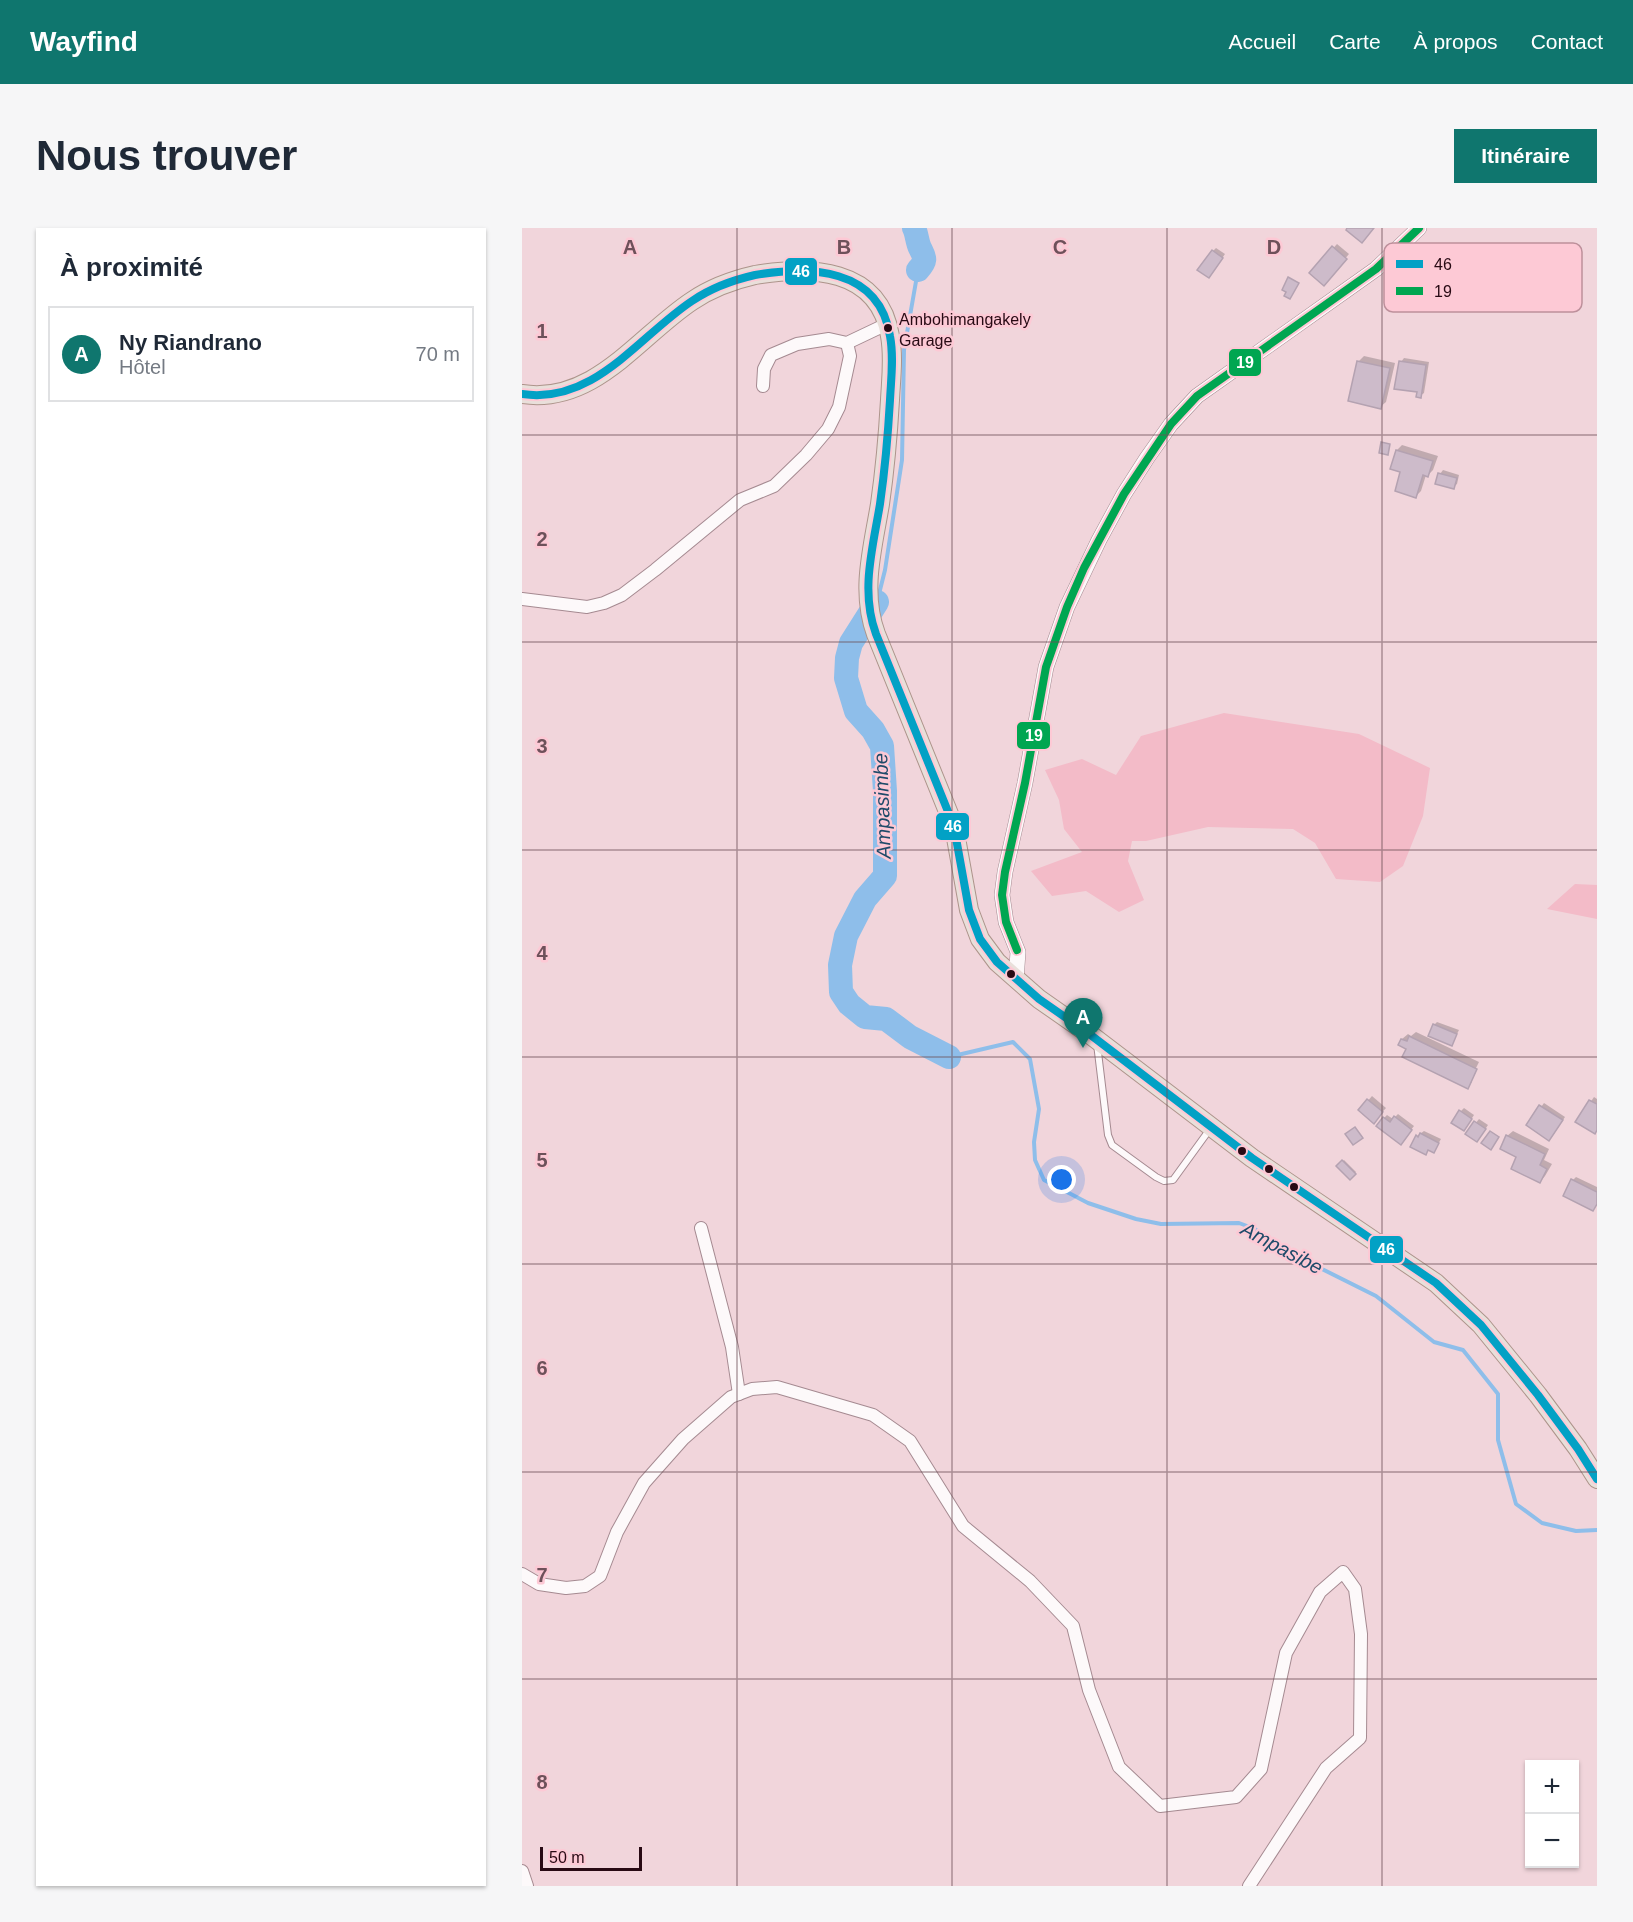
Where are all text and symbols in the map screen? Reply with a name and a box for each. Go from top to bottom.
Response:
text: Wayfind [30,26,138,57]
text: Accueil [1229,30,1296,53]
text: Carte [1329,30,1381,53]
text: À propos [1414,30,1498,53]
text: Contact [1531,30,1603,53]
button: Itinéraire [1454,129,1597,183]
text: Nous trouver [36,132,297,179]
text: A [623,236,637,258]
text: B [837,236,851,258]
text: C [1053,236,1067,258]
text: D [1267,236,1281,258]
legend [1384,243,1582,312]
text: À proximité [60,252,203,282]
text: 46 [1434,256,1452,273]
line badge: 46 [784,257,818,286]
text: 46 [792,263,810,280]
text: 19 [1434,283,1452,300]
place label: Ambohimangakely Garage [899,311,1031,349]
text: 1 [536,320,548,342]
marker: Ambohimangakely Garage [882,322,894,334]
text: Ny Riandrano [119,330,262,355]
text: A [74,343,89,365]
text: 70 m [416,343,460,365]
line badge: 19 [1228,348,1262,377]
text: 19 [1236,354,1254,371]
text: Hôtel [119,356,166,378]
text: 2 [536,528,548,550]
line badge: 19 [1016,721,1051,750]
text: 19 [1025,727,1043,744]
text: 3 [536,735,548,757]
water label: Ampasimbe [869,753,895,860]
line badge: 46 [935,812,970,841]
text: 46 [944,818,962,835]
text: 4 [536,942,548,964]
unlabelled marker [1005,968,1017,980]
pin: A [1064,998,1102,1048]
unlabelled marker [1236,1145,1248,1157]
text: 5 [536,1149,548,1171]
unlabelled marker [1263,1163,1275,1175]
your location [1047,1165,1076,1194]
unlabelled marker [1288,1181,1300,1193]
water label: Ampasibe [1237,1217,1326,1279]
line badge: 46 [1369,1235,1404,1264]
text: 46 [1377,1241,1395,1258]
text: 6 [536,1357,548,1379]
text: 7 [536,1564,548,1586]
map controls [1525,1760,1579,1868]
button: + [1525,1760,1579,1814]
text: 8 [536,1771,548,1793]
button: − [1525,1814,1579,1868]
scale bar [540,1844,642,1872]
text: 50 m [549,1849,585,1866]

